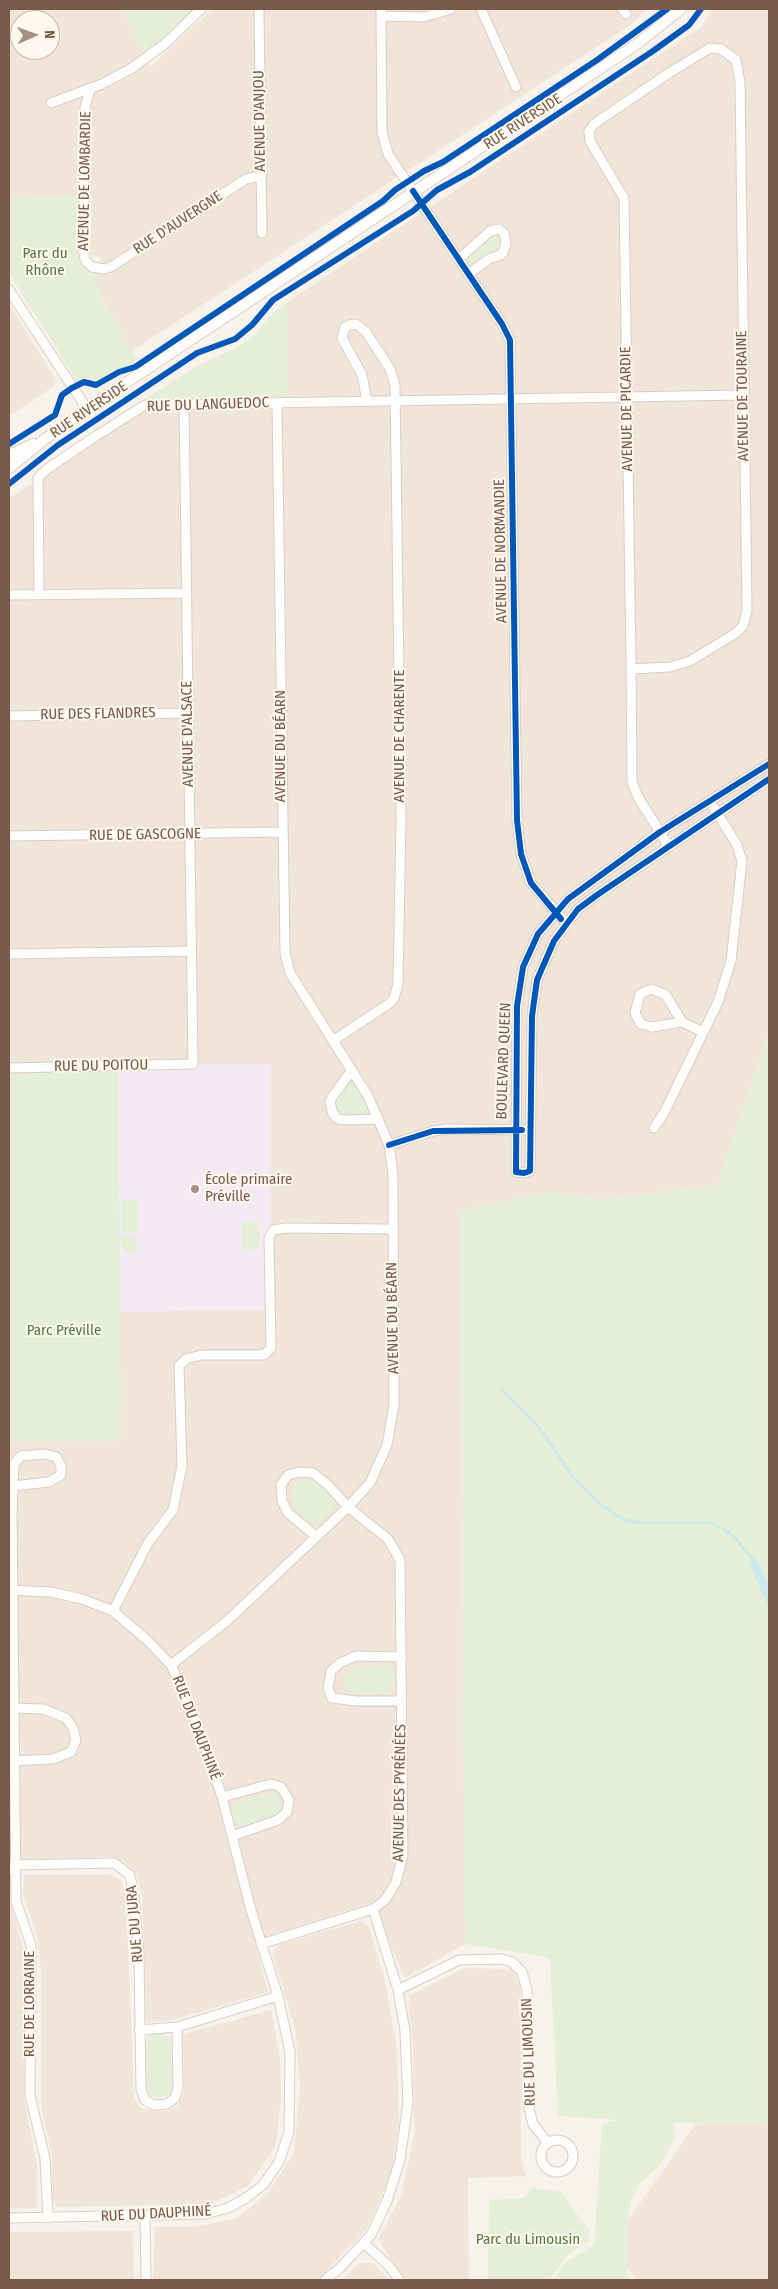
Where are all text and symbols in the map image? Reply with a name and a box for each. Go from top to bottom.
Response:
north arrow [10,10,60,60]
text: N [41,30,58,39]
street label: AVENUE D'ANJOU [250,70,270,172]
street label: RUE RIVERSIDE [481,90,565,154]
street label: AVENUE DE LOMBARDIE [75,111,95,251]
street label: RUE D'AUVERGNE [130,187,226,259]
park label: Parc du Rhône [22,245,68,280]
street label: AVENUE DE TOURAINE [733,330,753,462]
street label: AVENUE DE PICARDIE [617,346,637,472]
street label: RUE RIVERSIDE [47,378,131,442]
street label: RUE DU LANGUEDOC [147,394,269,416]
street label: AVENUE DE NORMANDIE [491,479,511,623]
street label: AVENUE DE CHARENTE [391,669,409,803]
street label: AVENUE D'ALSACE [178,681,198,787]
street label: AVENUE DU BÉARN [272,690,290,802]
street label: RUE DES FLANDRES [40,704,156,724]
street label: RUE DE GASCOGNE [89,825,201,845]
street label: BOULEVARD QUEEN [493,1002,515,1120]
street label: RUE DU POITOU [54,1056,148,1076]
place label: École primaire Préville [205,1171,292,1206]
marker: École primaire Préville [189,1183,201,1195]
street label: AVENUE DU BÉARN [383,1262,403,1374]
park label: Parc Préville [27,1322,101,1340]
street label: RUE DU DAUPHINÉ [168,1673,224,1783]
street label: AVENUE DES PYRÉNÉES [390,1724,410,1862]
street label: RUE DU JURA [123,1885,147,1963]
street label: RUE DE LORRAINE [21,1951,39,2057]
street label: RUE DU LIMOUSIN [518,1998,540,2106]
street label: RUE DU DAUPHINÉ [100,2202,212,2226]
park label: Parc du Limousin [476,2231,580,2249]

